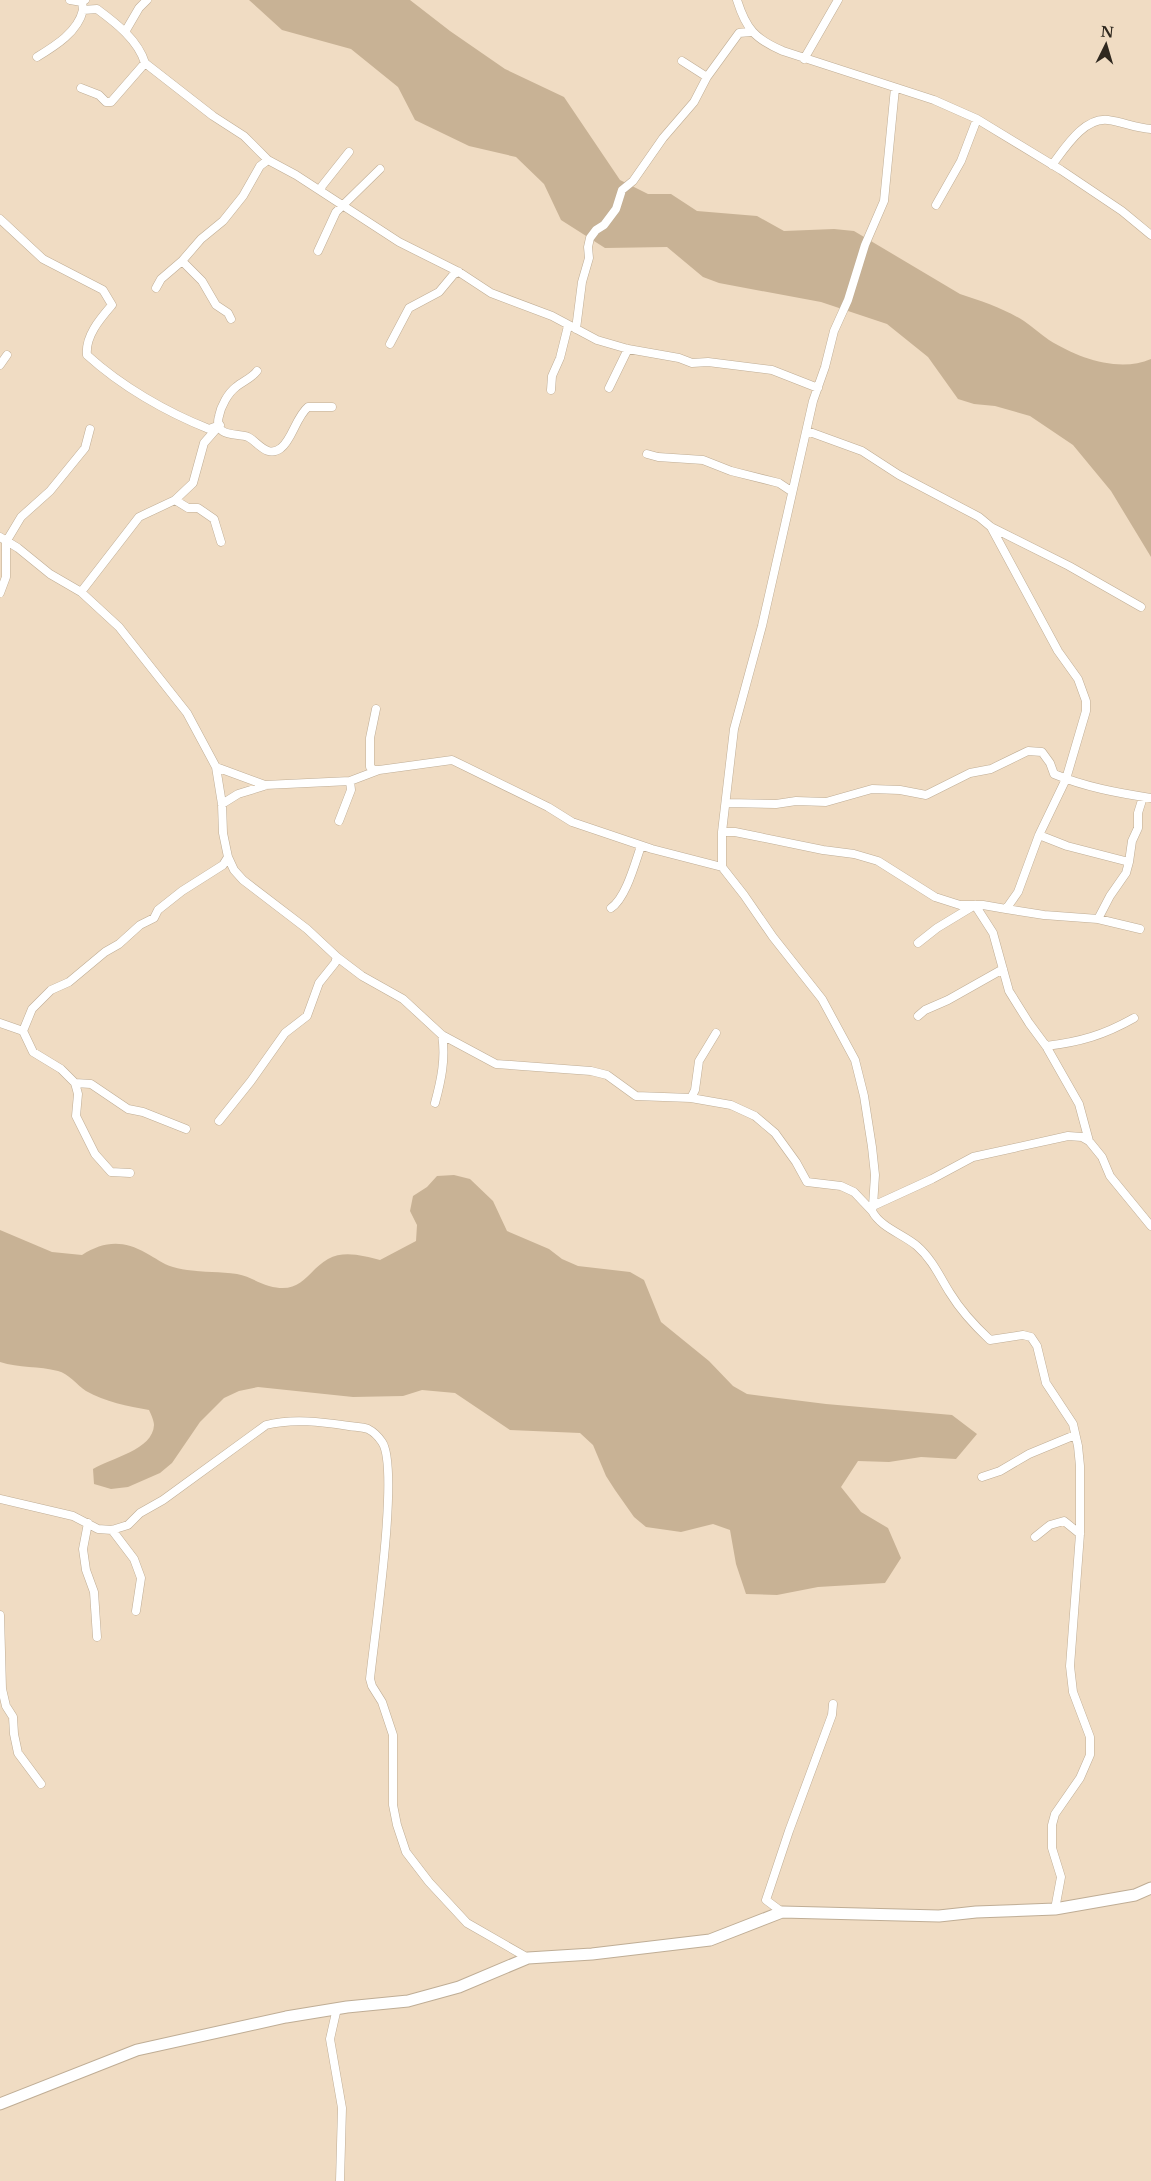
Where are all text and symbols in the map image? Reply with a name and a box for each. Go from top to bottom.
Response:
north arrow [1081,20,1131,70]
text: N [1100,23,1114,42]

